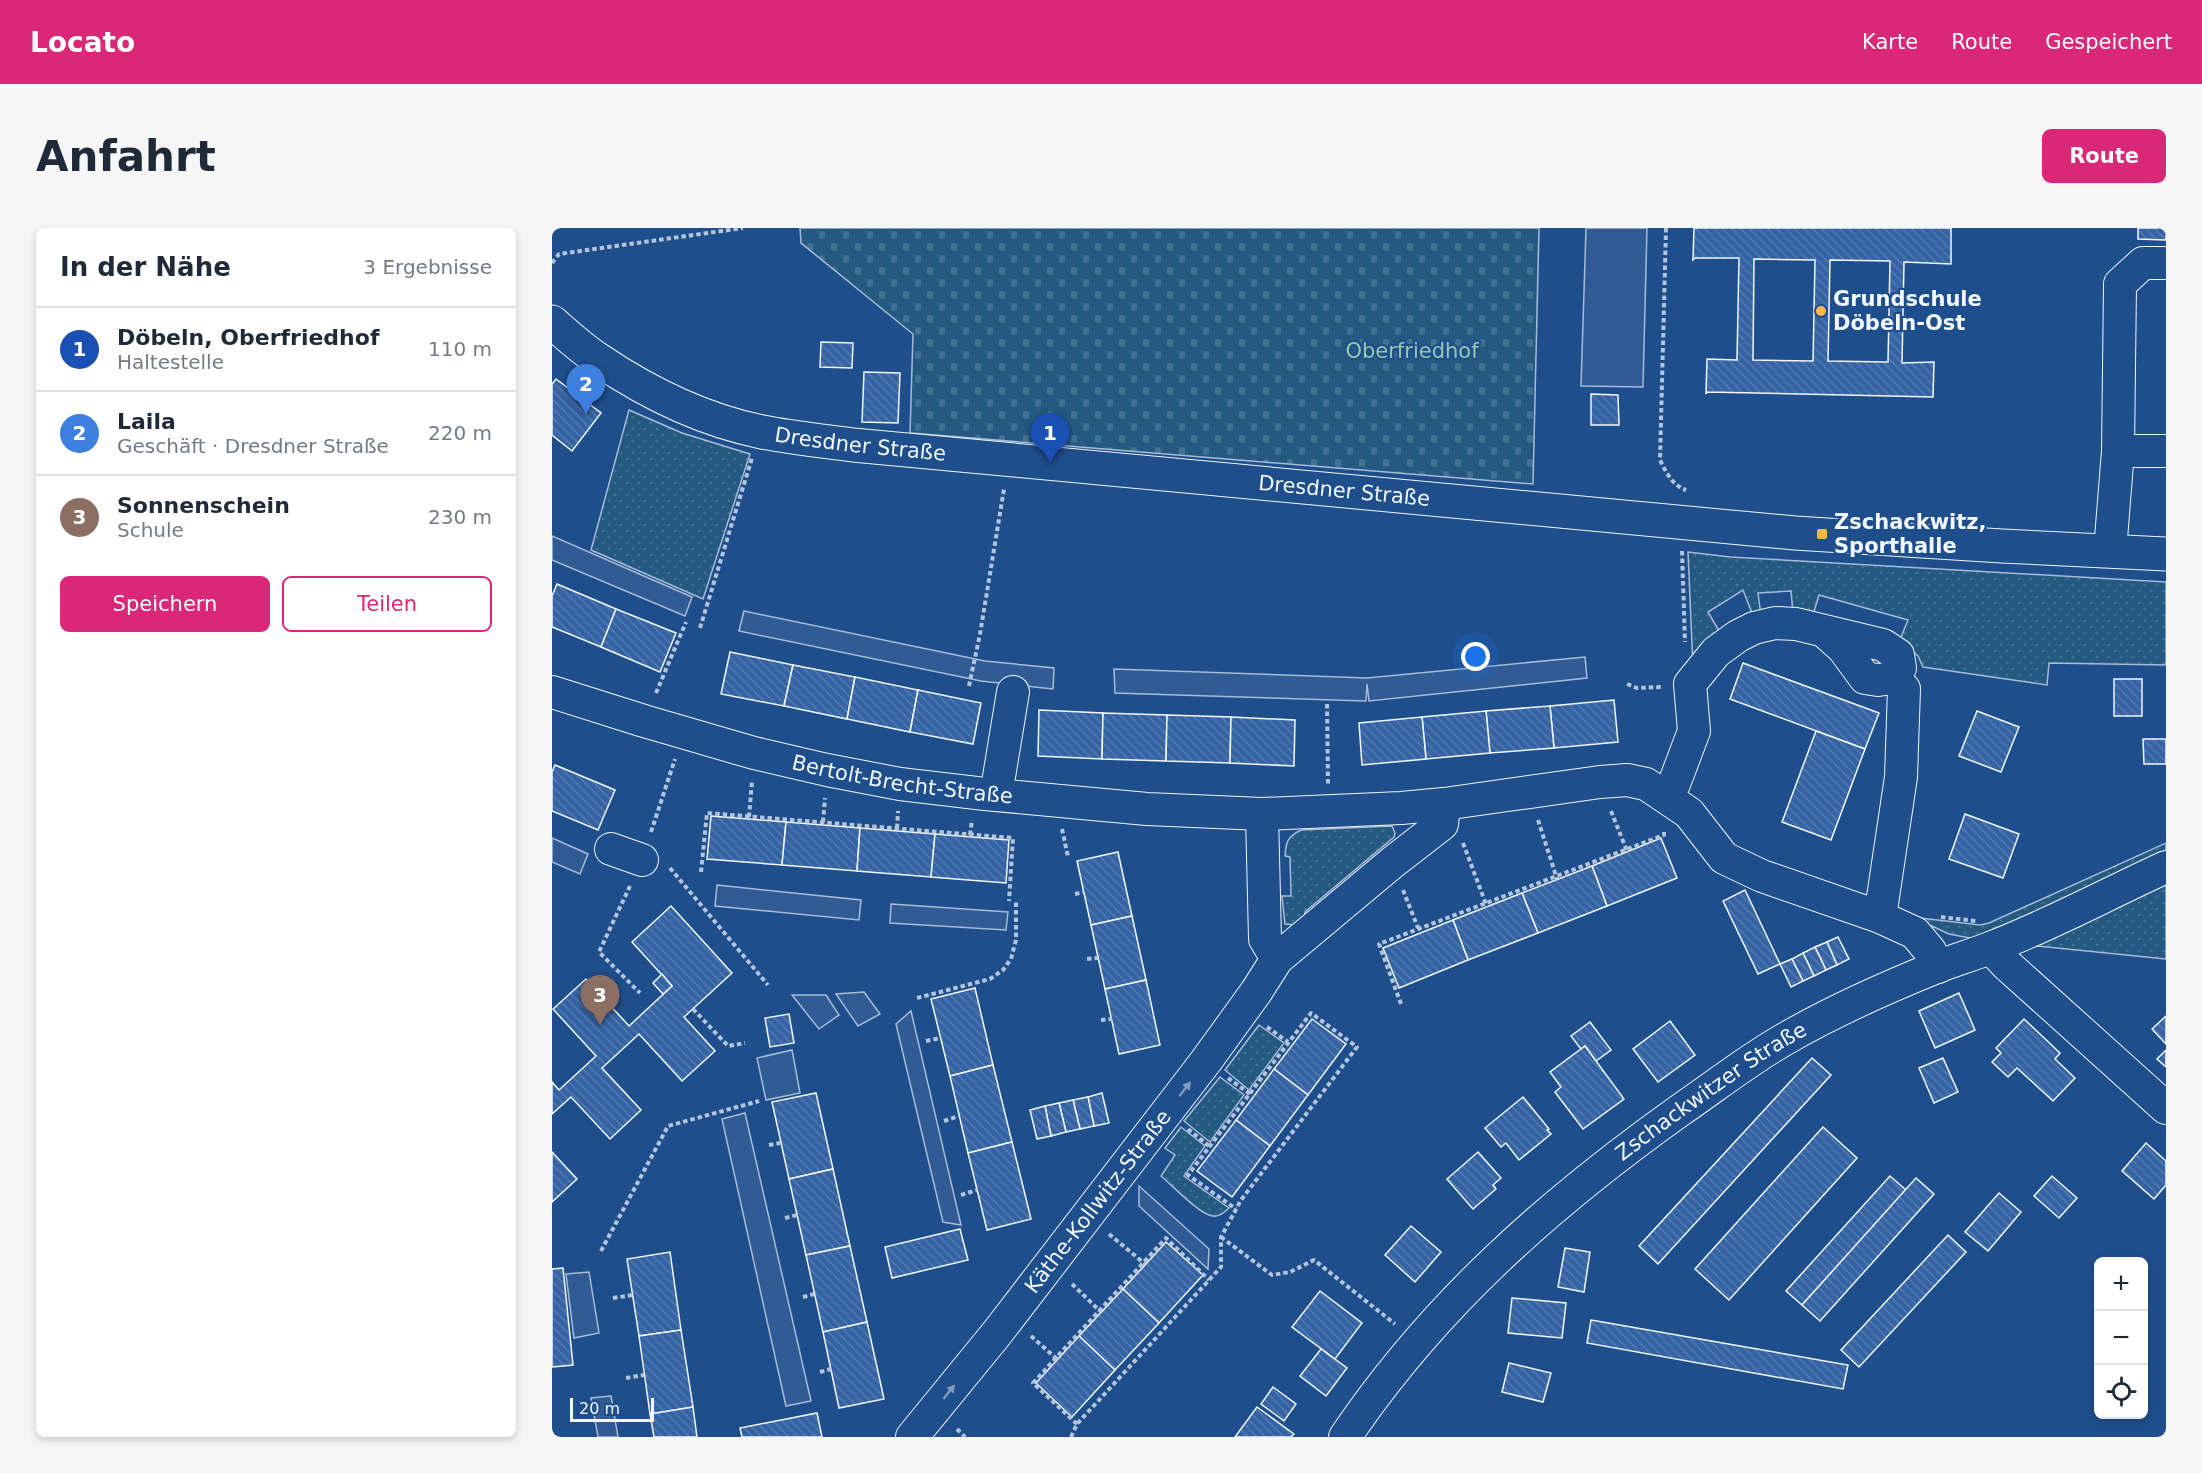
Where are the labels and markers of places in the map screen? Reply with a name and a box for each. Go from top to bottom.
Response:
place label: Grundschule Döbeln-Ost [1833,287,1982,335]
marker: Grundschule Döbeln-Ost [1814,304,1828,318]
pin: 2 [567,364,606,414]
pin: 1 [1030,414,1070,463]
place label: Zschackwitz, Sporthalle [1834,510,1987,558]
marker: Zschackwitz, Sporthalle [1815,527,1829,541]
pin: 3 [580,976,620,1025]

